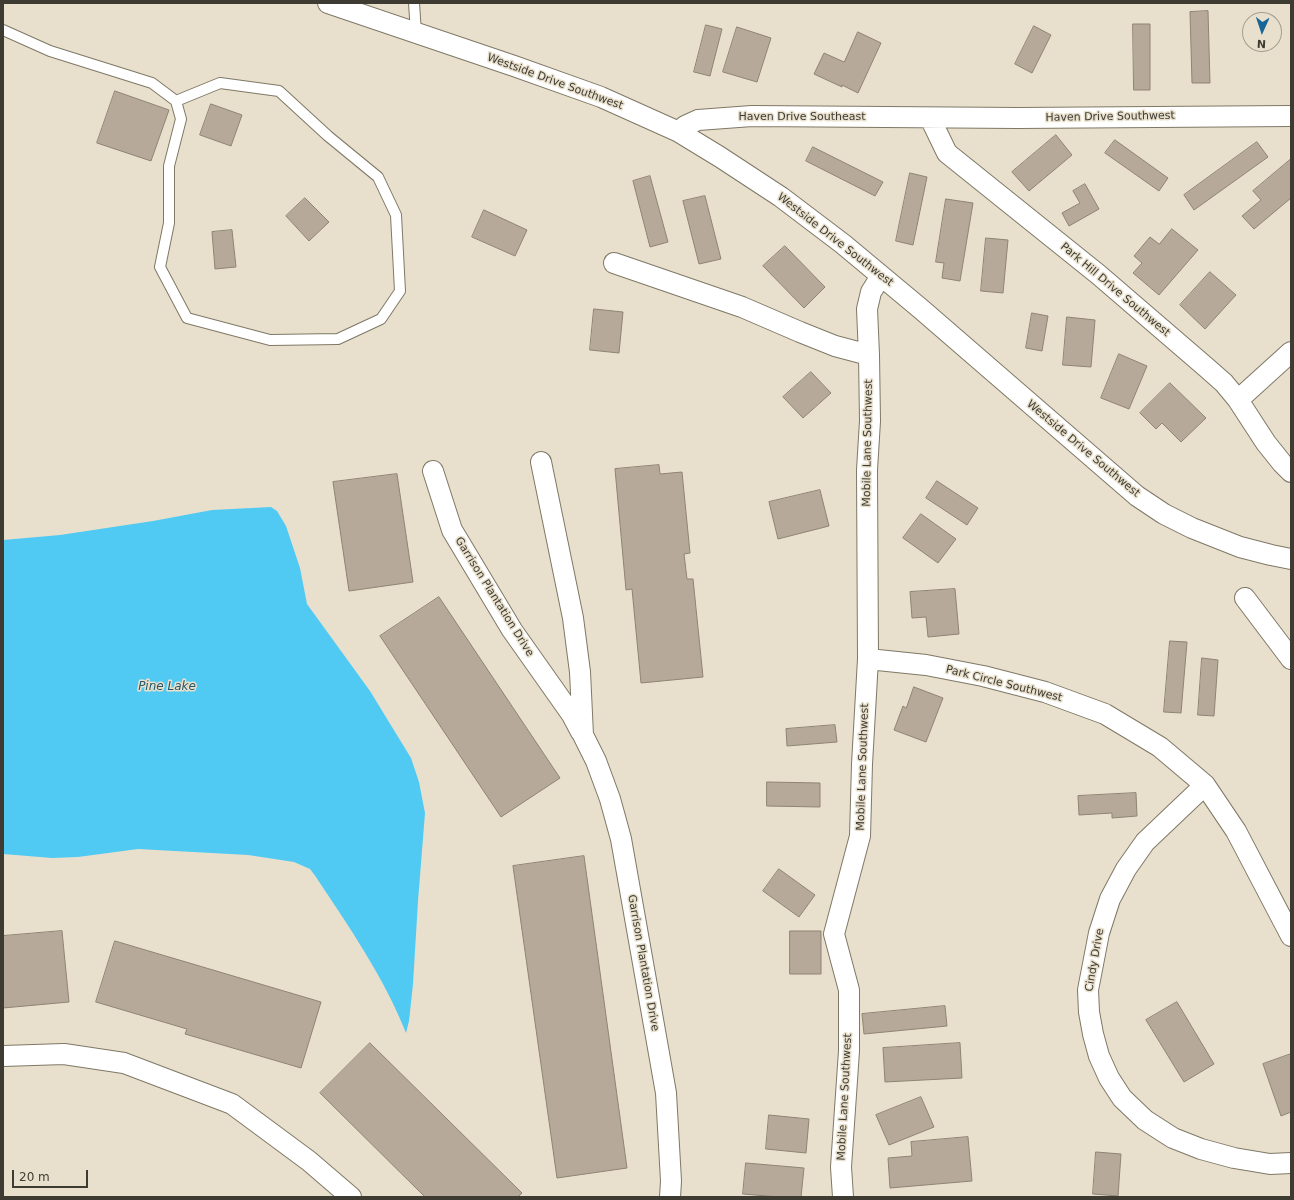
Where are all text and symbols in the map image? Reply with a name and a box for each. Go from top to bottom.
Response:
north arrow [1242,12,1282,52]
text: N [1256,37,1266,50]
street label: Westside Drive Southwest [485,51,625,113]
street label: Haven Drive Southwest [1045,109,1175,125]
street label: Haven Drive Southeast [738,110,866,124]
street label: Westside Drive Southwest [774,191,896,289]
street label: Park Hill Drive Southwest [1058,240,1172,340]
street label: Mobile Lane Southwest [860,379,876,507]
street label: Westside Drive Southwest [1024,398,1142,500]
street label: Garrison Plantation Drive [452,535,536,659]
street label: Park Circle Southwest [944,663,1064,705]
water label: Pine Lake [138,680,196,694]
street label: Mobile Lane Southwest [854,703,872,831]
street label: Garrison Plantation Drive [624,894,662,1032]
street label: Cindy Drive [1083,927,1107,993]
street label: Mobile Lane Southwest [835,1033,855,1161]
scale bar [14,1162,90,1188]
text: 20 m [19,1170,50,1184]

